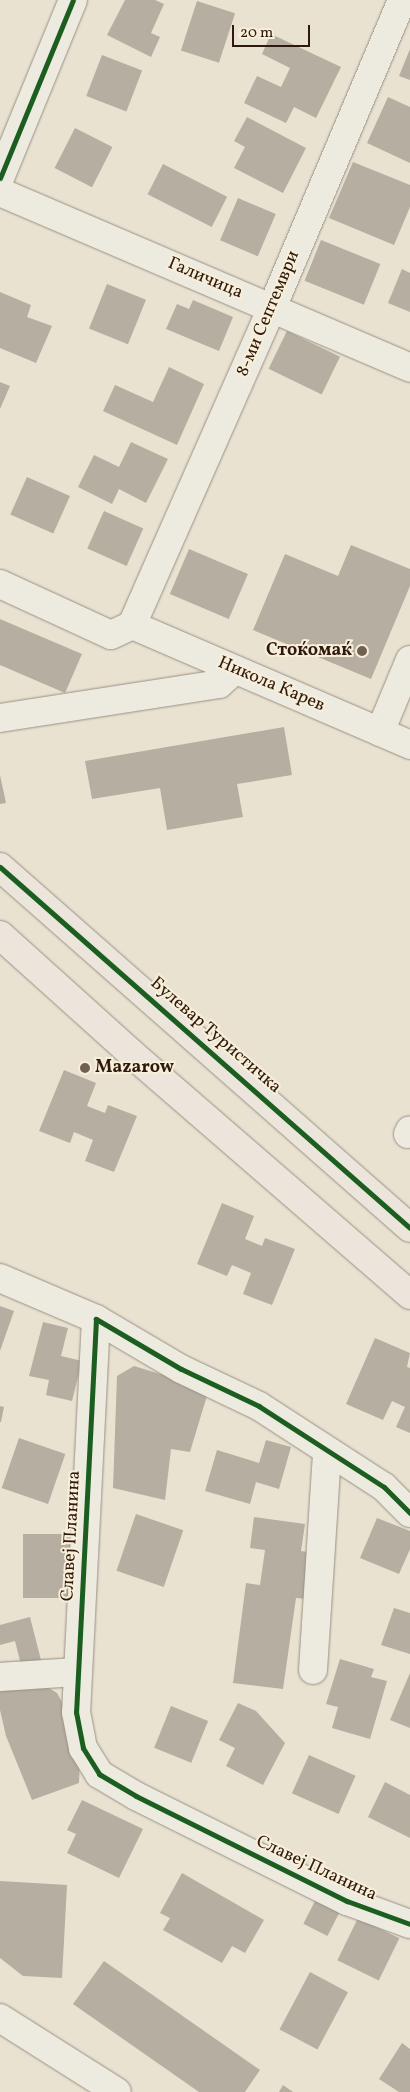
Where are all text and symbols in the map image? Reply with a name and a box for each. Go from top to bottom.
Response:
scale bar [235,15,312,47]
text: 20 m [240,23,273,44]
street label: 8-ми Септември [233,248,305,380]
street label: Галичица [164,254,246,304]
place label: Стоќомаќ [266,640,352,662]
marker: Стоќомаќ [356,645,368,657]
street label: Никола Карев [214,653,328,717]
street label: Булевар Туристичка [145,973,285,1099]
place label: Mazarow [95,1057,174,1079]
marker: Mazarow [79,1062,91,1074]
street label: Славеј Планина [58,1470,86,1602]
street label: Славеј Планина [252,1832,380,1906]

